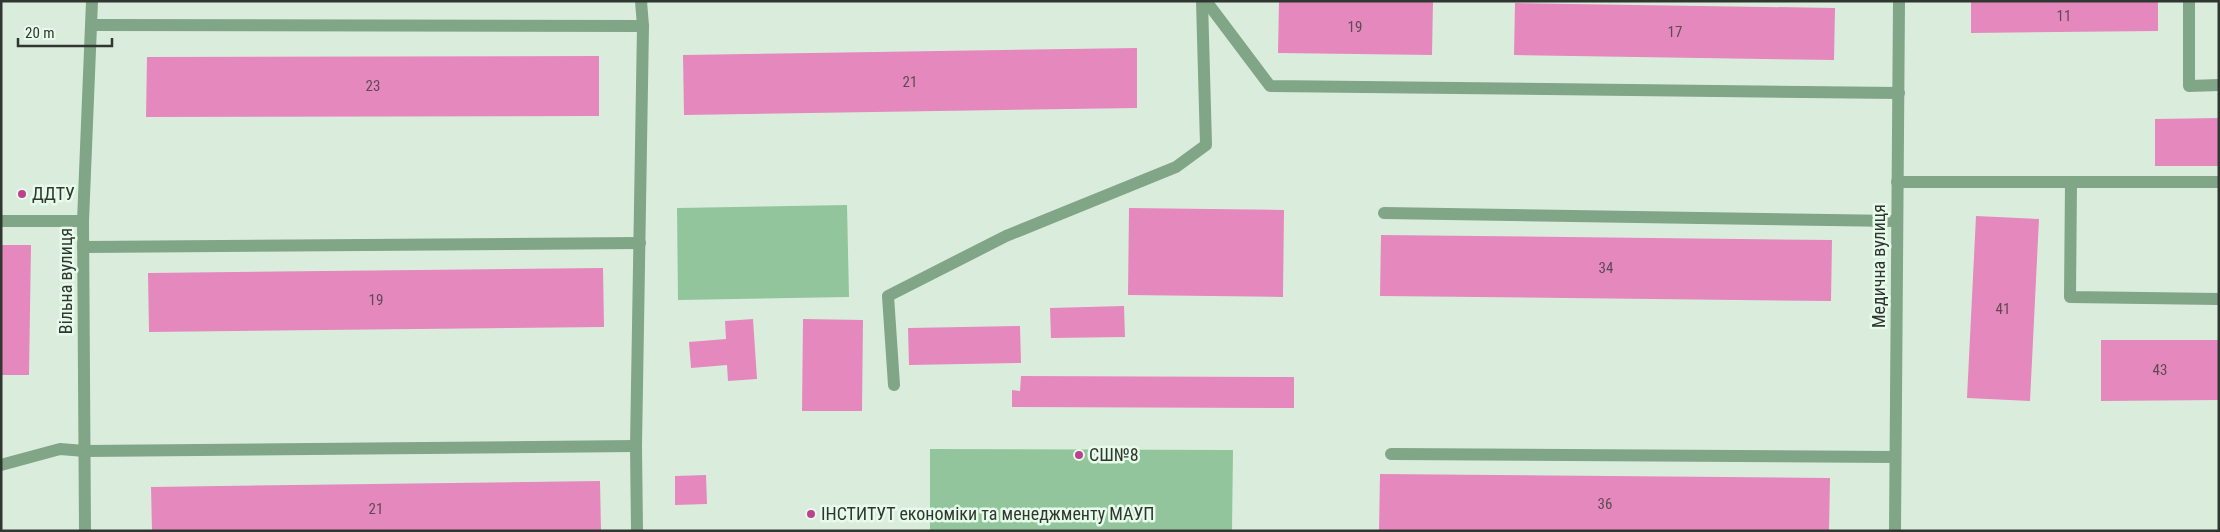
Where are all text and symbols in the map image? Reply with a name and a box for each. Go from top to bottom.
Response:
house number: 11 [2057,7,2071,25]
scale bar [18,15,111,47]
house number: 19 [1348,18,1362,36]
house number: 17 [1668,23,1682,41]
text: 20 m [25,24,55,42]
house number: 21 [903,73,917,91]
house number: 23 [366,77,380,95]
place label: ДДТУ [32,183,75,204]
marker: ДДТУ [16,188,28,200]
street label: Медична вулиця [1868,204,1889,328]
street label: Вільна вулиця [55,228,76,334]
house number: 34 [1599,259,1613,277]
house number: 19 [369,291,383,309]
house number: 41 [1996,300,2010,318]
house number: 43 [2153,361,2167,379]
place label: СШ№8 [1089,444,1139,465]
marker: СШ№8 [1073,449,1085,461]
house number: 36 [1598,495,1612,513]
house number: 21 [369,500,383,518]
place label: ІНСТИТУТ економіки та менеджменту МАУП [821,503,1155,524]
marker: ІНСТИТУТ економіки та менеджменту МАУП [805,508,817,520]

